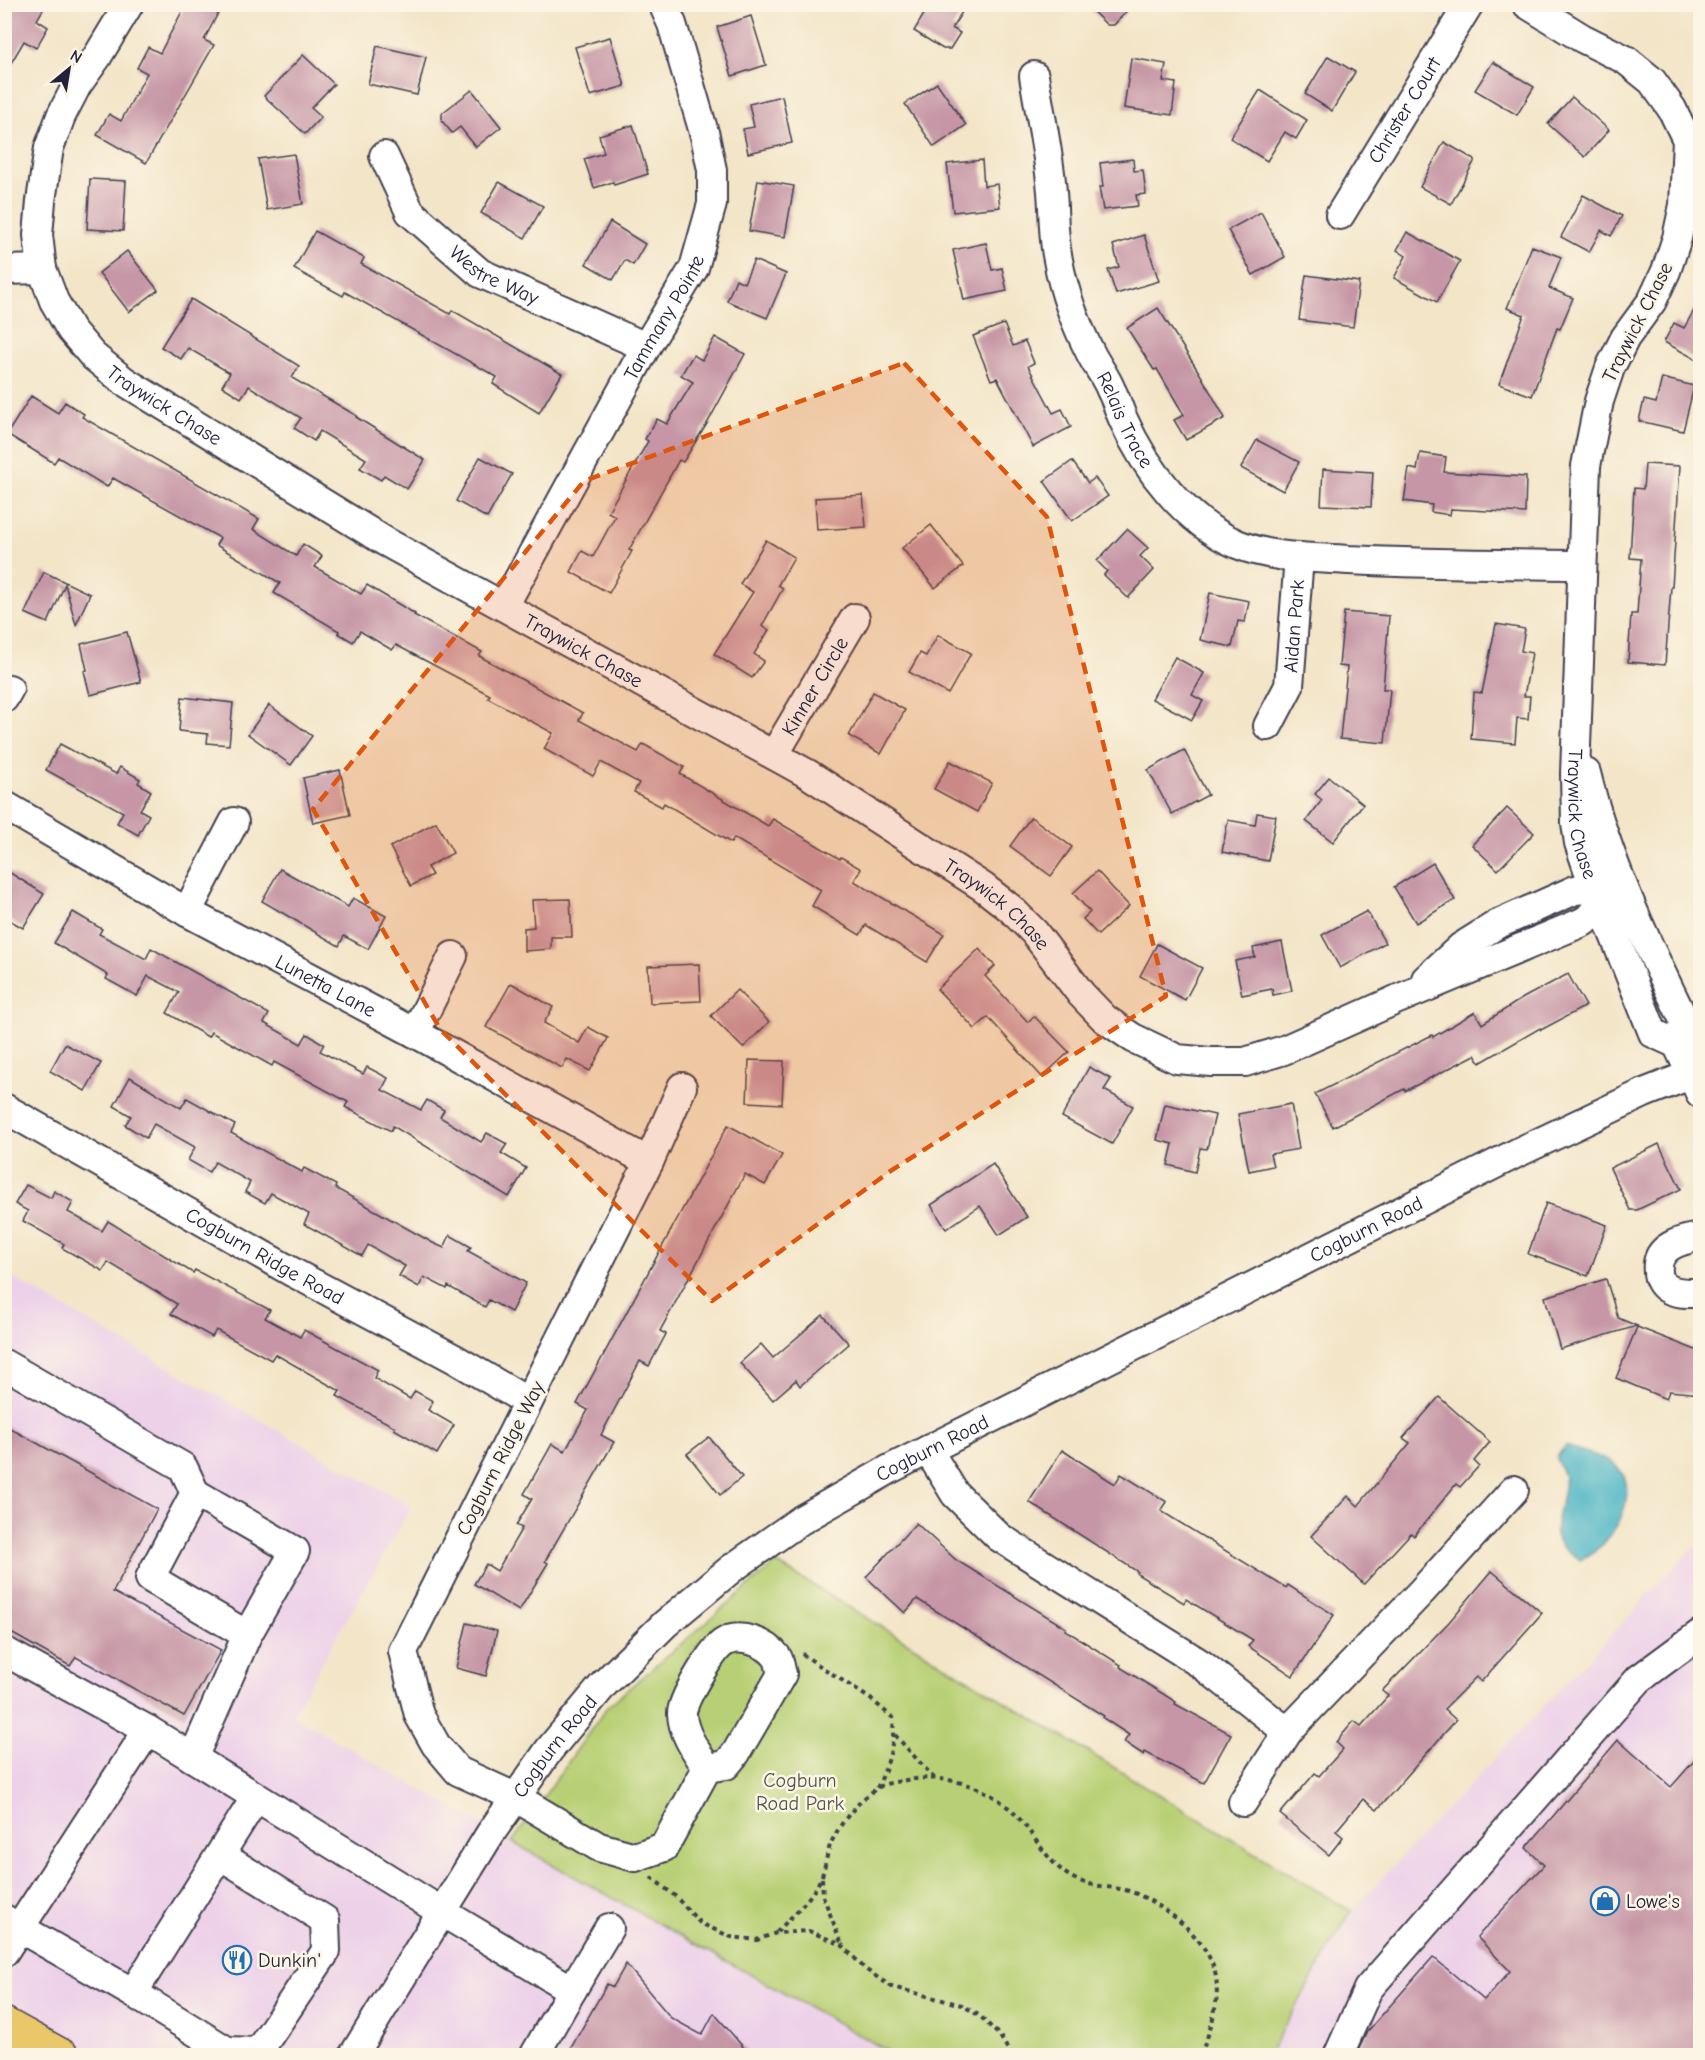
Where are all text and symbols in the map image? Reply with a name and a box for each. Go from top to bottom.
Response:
north arrow [39,39,99,99]
text: N [67,46,85,67]
street label: Christer Court [1363,52,1446,168]
street label: Westre Way [445,241,542,310]
street label: Tammany Pointe [619,253,709,384]
street label: Traywick Chase [1597,258,1678,386]
street label: Traywick Chase [102,361,226,450]
street label: Relais Trace [1092,368,1158,472]
street label: Aidan Park [1279,579,1309,674]
street label: Traywick Chase [520,609,646,693]
street label: Kinner Circle [777,633,853,740]
street label: Traywick Chase [1563,748,1602,882]
street label: Traywick Chase [939,854,1054,955]
street label: Lunetta Lane [271,950,379,1022]
street label: Cogburn Road [1306,1192,1427,1268]
street label: Cogburn Ridge Road [182,1203,348,1310]
street label: Cogburn Ridge Way [452,1377,549,1539]
street label: Cogburn Road [872,1410,993,1487]
street label: Cogburn Road [508,1691,602,1802]
park label: Cogburn Road Park [756,1769,844,1815]
shop icon: Lowe's [1589,1885,1621,1917]
place label: Lowe's [1626,1890,1680,1913]
restaurant icon: Dunkin' [221,1944,253,1976]
place label: Dunkin' [258,1949,321,1972]

